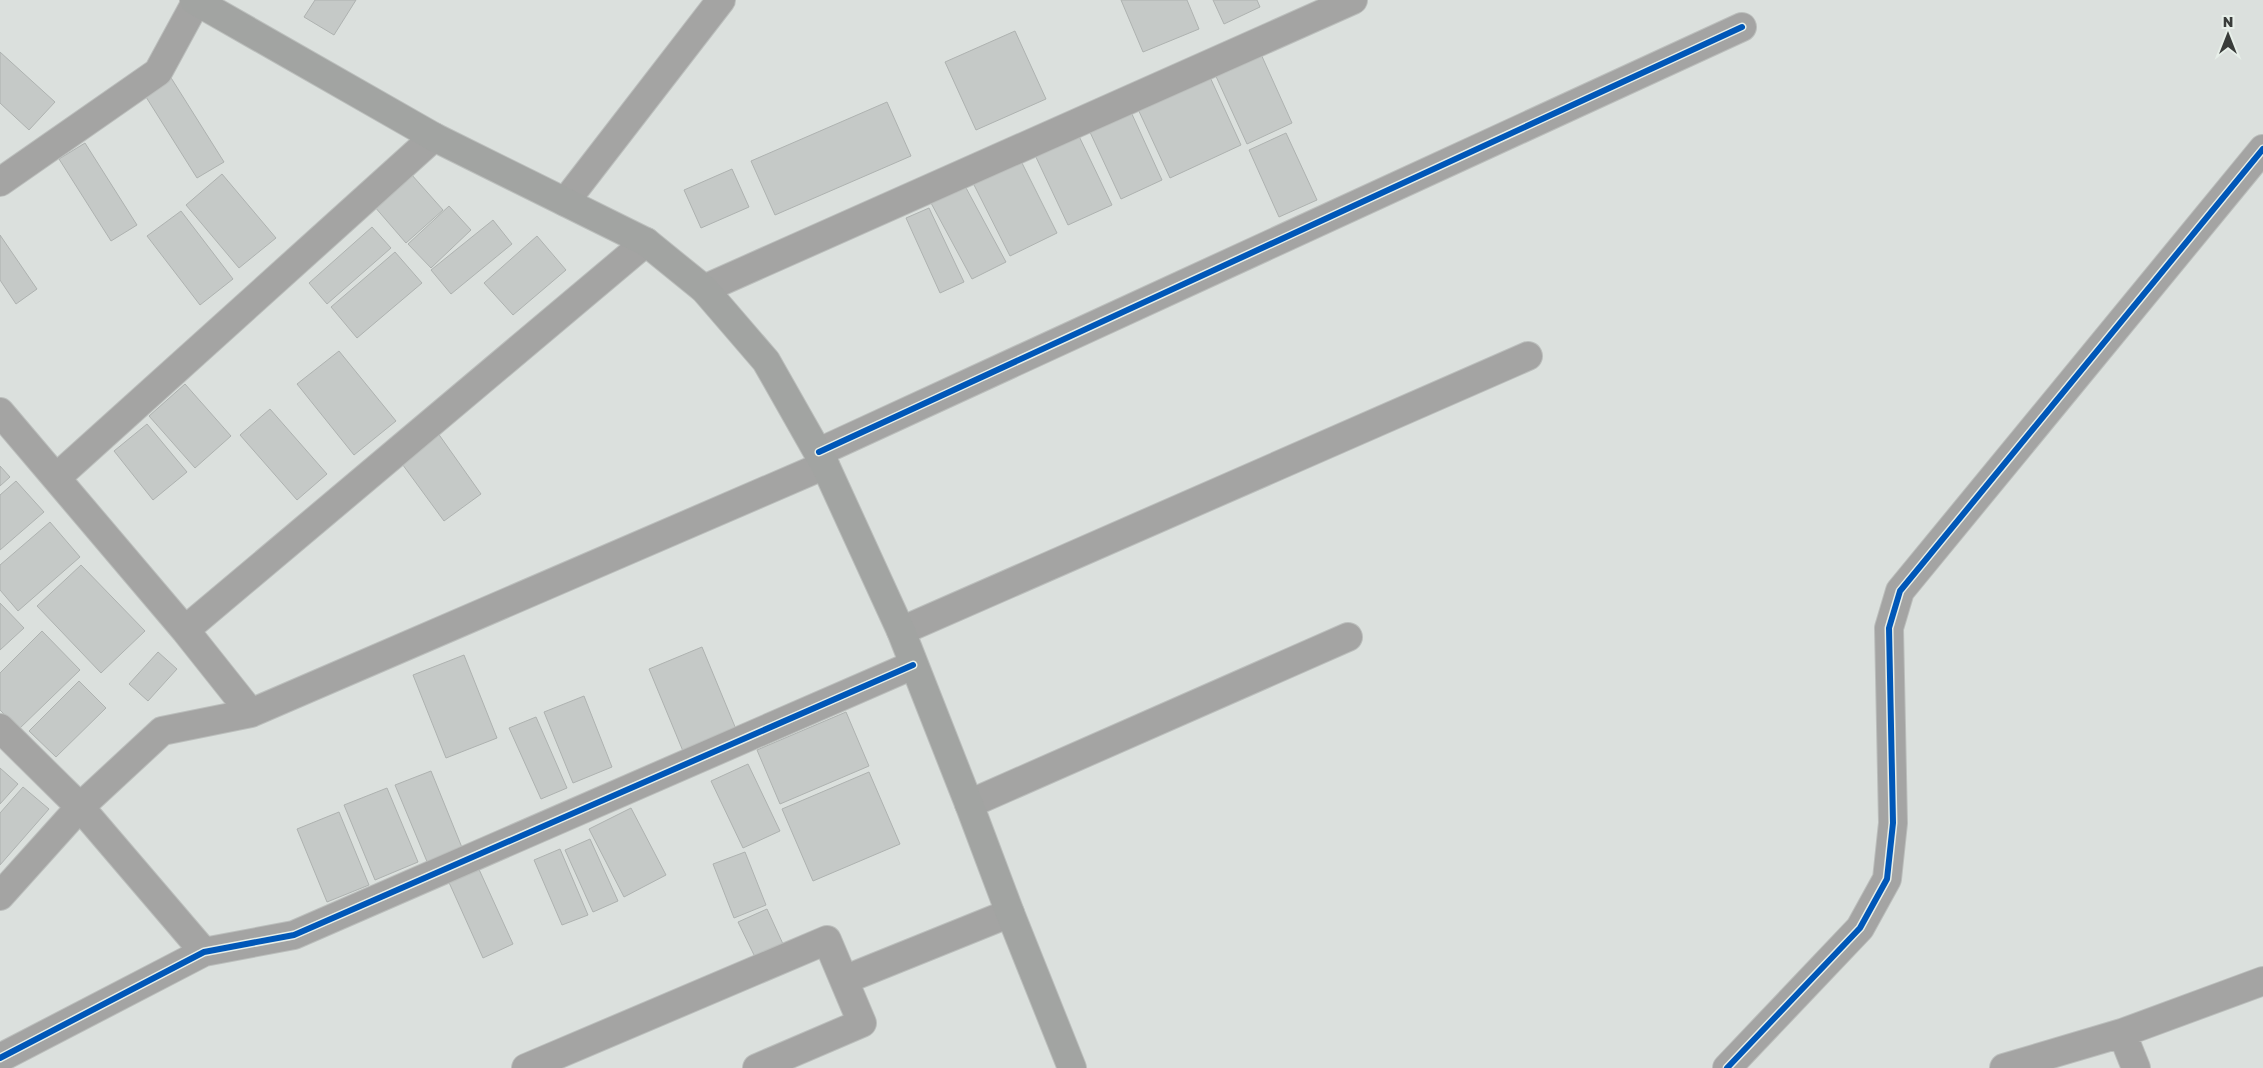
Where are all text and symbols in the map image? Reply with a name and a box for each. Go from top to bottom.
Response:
north arrow [2203,10,2253,60]
text: N [2223,13,2233,30]

